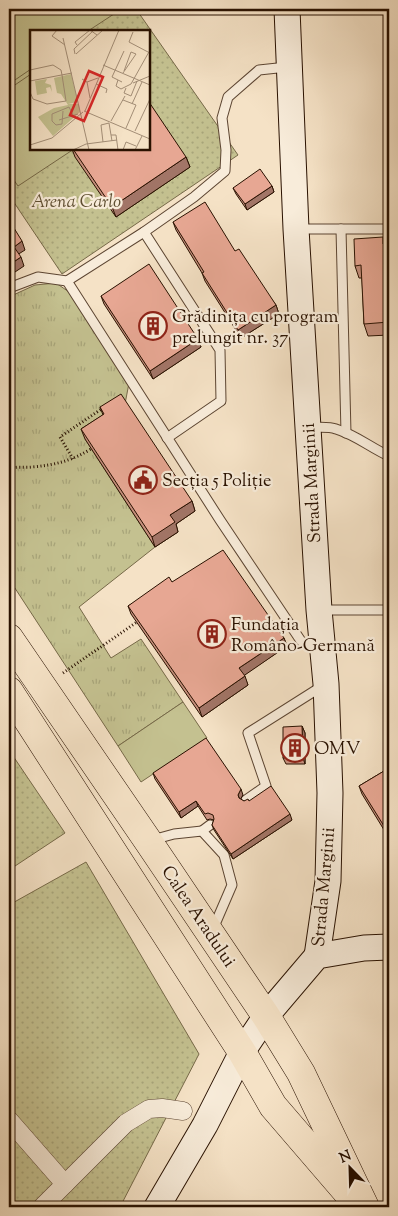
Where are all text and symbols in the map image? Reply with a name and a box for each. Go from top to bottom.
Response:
inset map [30,30,150,150]
park label: Arena Carlo [31,190,121,216]
place label: Grădinița cu program prelungit nr. 37 [172,305,339,352]
building icon: Grădinița cu program prelungit nr. 37 [138,311,168,341]
street label: Strada Marginii [297,422,329,544]
public building icon: Secția 5 Poliție [128,465,158,495]
place label: Secția 5 Poliție [162,469,271,495]
place label: Fundația Româno-Germană [231,613,375,660]
building icon: Fundația Româno-Germană [197,619,227,649]
building icon: OMV [280,733,310,763]
place label: OMV [314,737,361,763]
street label: Strada Marginii [307,826,343,948]
street label: Calea Aradului [154,861,241,973]
north arrow [326,1144,376,1194]
text: N [337,1146,355,1169]

